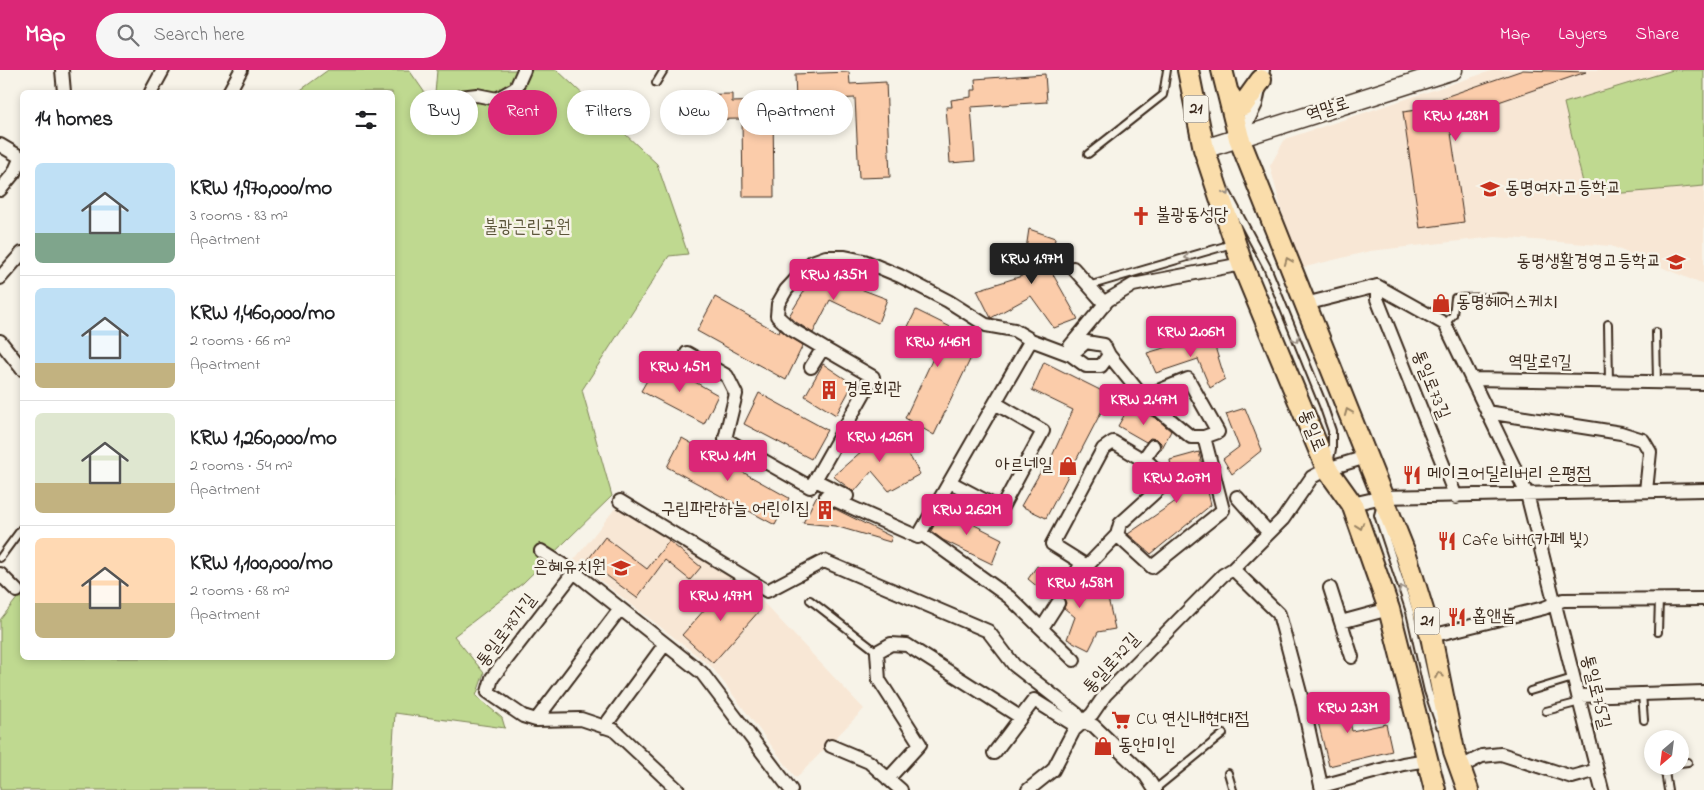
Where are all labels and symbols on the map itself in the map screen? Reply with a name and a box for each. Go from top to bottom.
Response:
street label: 역말로 [1303,91,1353,129]
road number: 21 [1184,96,1208,122]
pin: KRW 1.28M [1399,100,1513,142]
place label: 동명여자고등학교 [1505,176,1621,202]
school or university icon: 동명여자고등학교 [1479,178,1501,200]
one-way arrow [1221,187,1231,196]
place label: 불광동성당 [1156,203,1229,229]
church icon: 불광동성당 [1130,205,1152,227]
park label: 불광근린공원 [484,215,570,241]
pin: KRW 1.97M [975,242,1089,285]
place label: 동명생활경영고등학교 [1516,249,1661,275]
one-way arrow [1185,251,1193,261]
school or university icon: 동명생활경영고등학교 [1665,251,1687,273]
one-way arrow [1283,257,1294,266]
pin: KRW 1.35M [777,258,891,301]
place label: 동명헤어스케치 [1456,290,1557,316]
shop icon: 동명헤어스케치 [1430,292,1452,314]
pin: KRW 2.06M [1134,316,1248,358]
pin: KRW 1.46M [881,326,995,368]
one-way arrow [1290,334,1300,343]
street label: 통일로73길 [1404,346,1456,424]
street label: 역말로9길 [1508,349,1572,377]
pin: KRW 1.5M [628,350,732,393]
place label: 경로회관 [844,377,902,403]
building icon: 경로회관 [818,379,840,401]
pin: KRW 2.47M [1087,384,1201,426]
street label: 통일로 [1291,406,1331,456]
one-way arrow [1344,408,1354,417]
pin: KRW 1.26M [823,420,937,463]
pin: KRW 1.1M [676,440,780,482]
place label: 아르네일 [995,453,1054,479]
shop icon: 아르네일 [1057,455,1079,477]
pin: KRW 2.07M [1120,462,1234,504]
place label: 메이크어딜리버리 은평점 [1427,462,1591,488]
restaurant icon: 메이크어딜리버리 은평점 [1401,464,1423,486]
pin: KRW 2.62M [910,494,1024,536]
place label: 구립파란하늘 어린이집 [661,497,810,523]
building icon: 구립파란하늘 어린이집 [814,499,836,521]
one-way arrow [1354,521,1364,530]
place label: Cafe bitt(카페 빛) [1462,528,1588,554]
restaurant icon: Cafe bitt(카페 빛) [1436,530,1458,552]
place label: 은혜유치원 [534,555,606,581]
school or university icon: 은혜유치원 [610,557,632,579]
pin: KRW 1.58M [1023,566,1137,609]
pin: KRW 1.97M [664,580,778,622]
one-way arrow [1398,585,1408,593]
street label: 통일로78가길 [471,588,544,673]
place label: 홉앤놉 [1472,604,1515,630]
restaurant icon: 홉앤놉 [1446,606,1468,628]
road number: 21 [1414,608,1440,634]
street label: 통일로72길 [1077,627,1147,700]
street label: 통일로75길 [1573,652,1617,732]
one-way arrow [1434,671,1445,680]
pin: KRW 2.3M [1296,692,1400,734]
place label: CU 연신내현대점 [1136,707,1249,733]
supermarket icon: CU 연신내현대점 [1110,709,1132,731]
north arrow [1644,730,1689,775]
place label: 동안미인 [1118,733,1176,759]
shop icon: 동안미인 [1092,735,1114,757]

